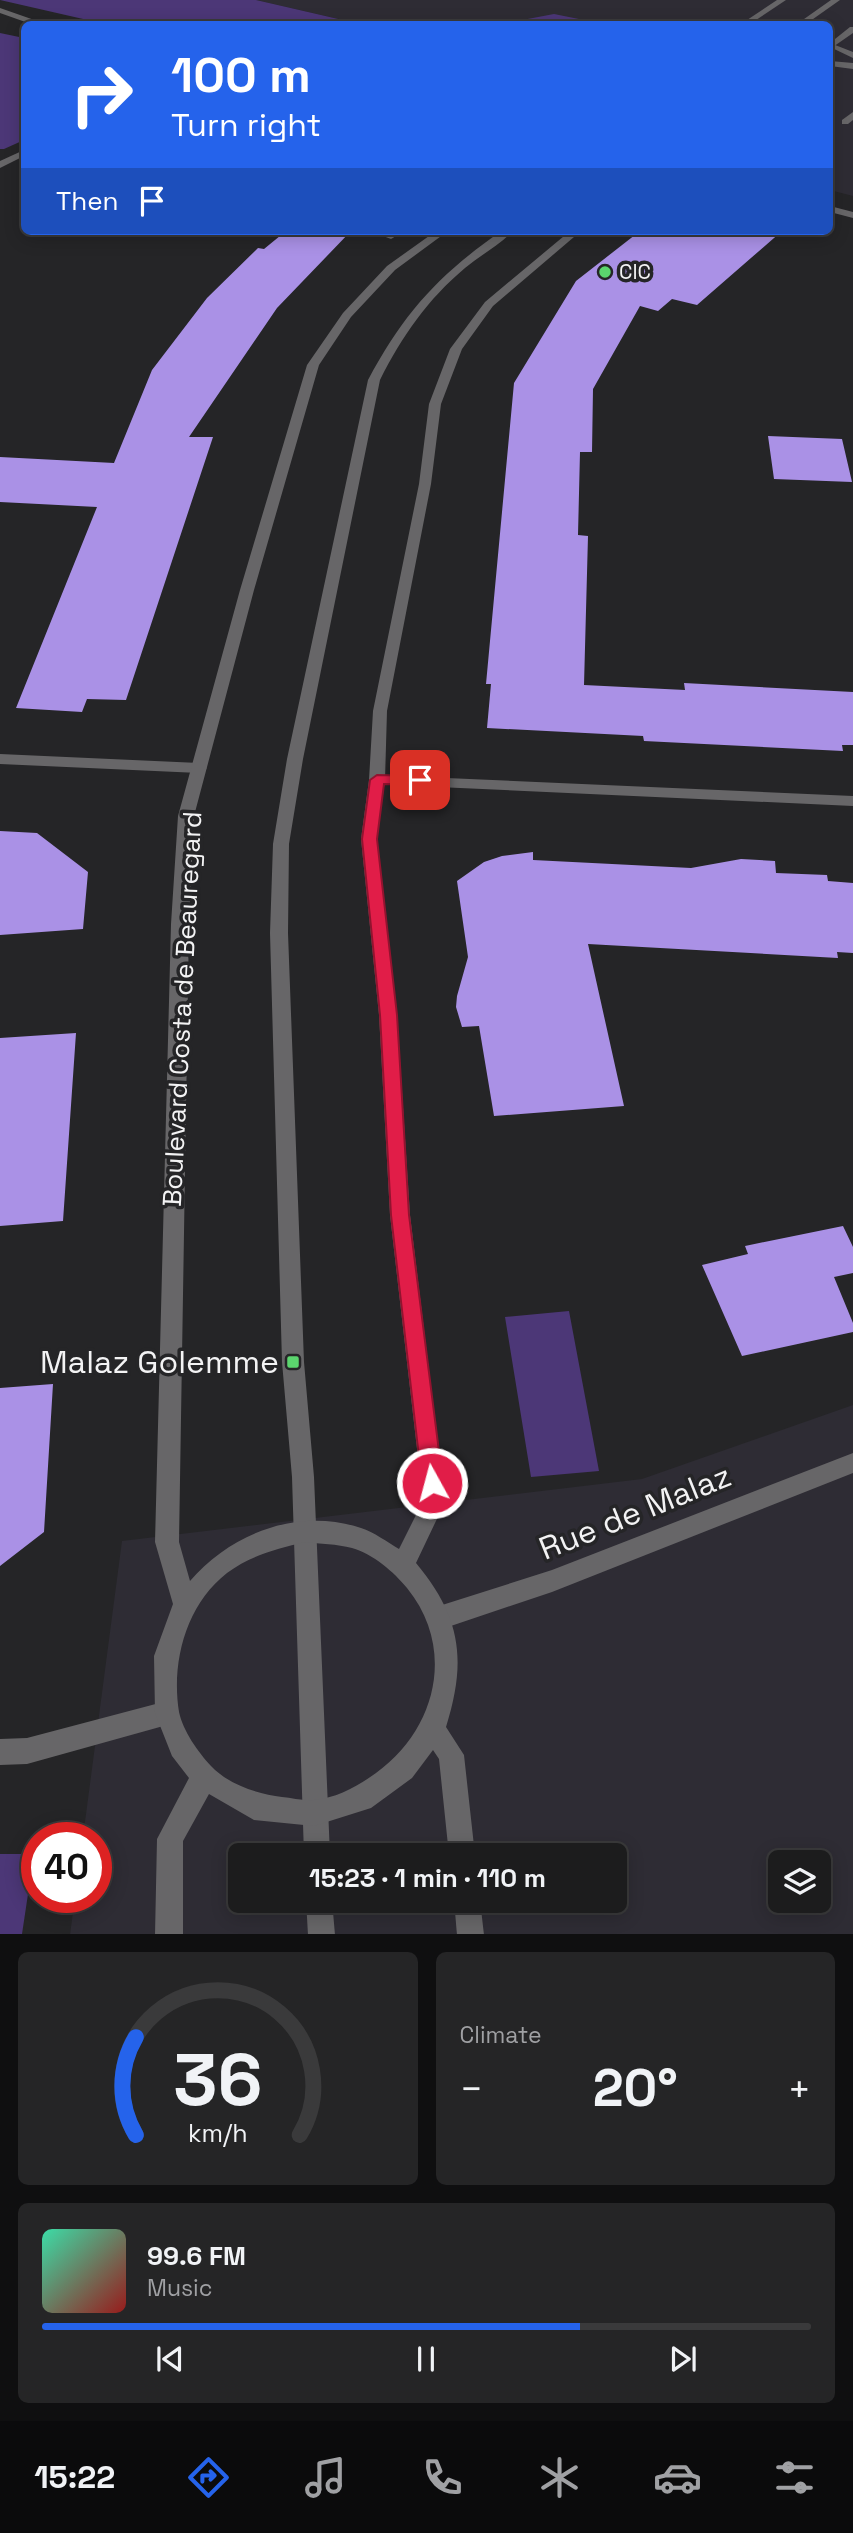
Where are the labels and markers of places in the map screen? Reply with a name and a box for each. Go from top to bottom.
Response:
place label: CIC [619,258,651,285]
marker: CIC [597,264,613,280]
pin [390,750,450,810]
place label: Malaz Golemme [40,1342,279,1382]
marker: Malaz Golemme [285,1354,301,1370]

